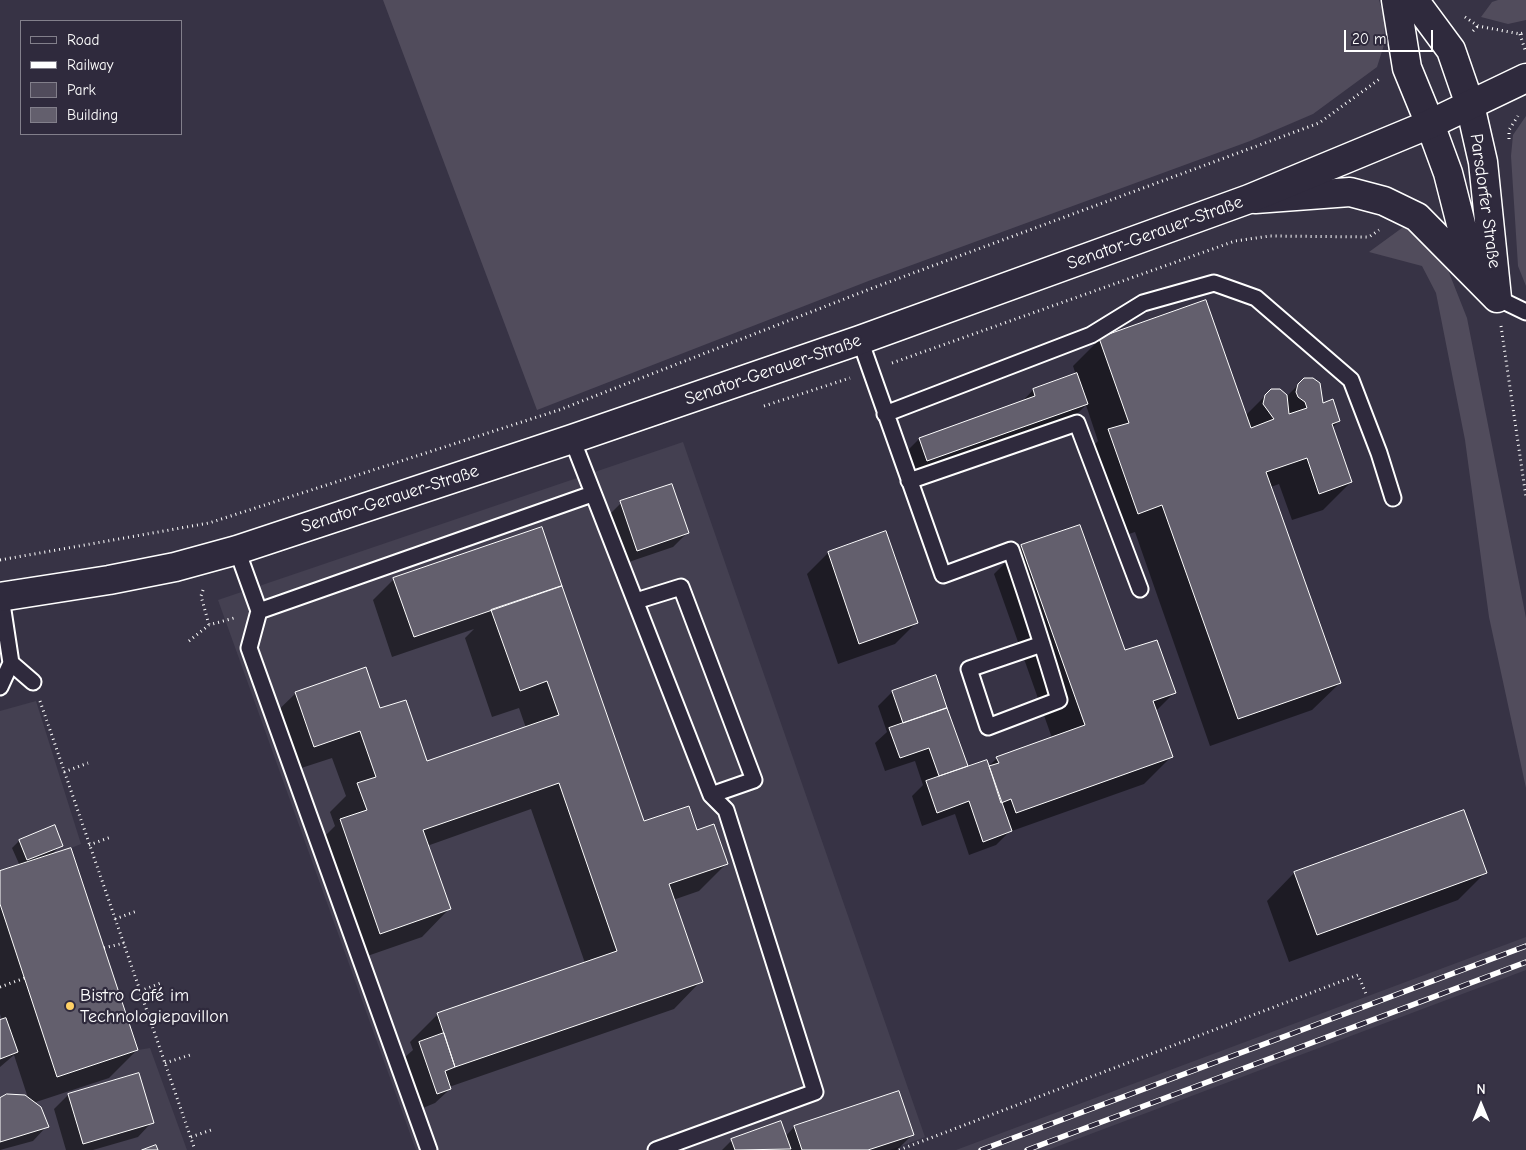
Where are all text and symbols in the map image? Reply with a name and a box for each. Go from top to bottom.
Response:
legend [20,20,182,135]
scale bar [1346,20,1435,52]
text: 20 m [1352,30,1386,48]
text: Road [67,31,99,49]
text: Railway [67,56,113,74]
text: Park [67,81,96,99]
text: Building [67,106,118,124]
street label: Parsdorfer Straße [1465,132,1505,270]
street label: Senator-Gerauer-Straße [1064,191,1246,275]
street label: Senator-Gerauer-Straße [682,330,864,410]
street label: Senator-Gerauer-Straße [298,460,482,538]
place label: Bistro Café im Technologiepavillon [80,985,229,1028]
marker: Bistro Café im Technologiepavillon [64,1000,76,1012]
north arrow [1456,1080,1506,1130]
text: N [1476,1081,1486,1098]

